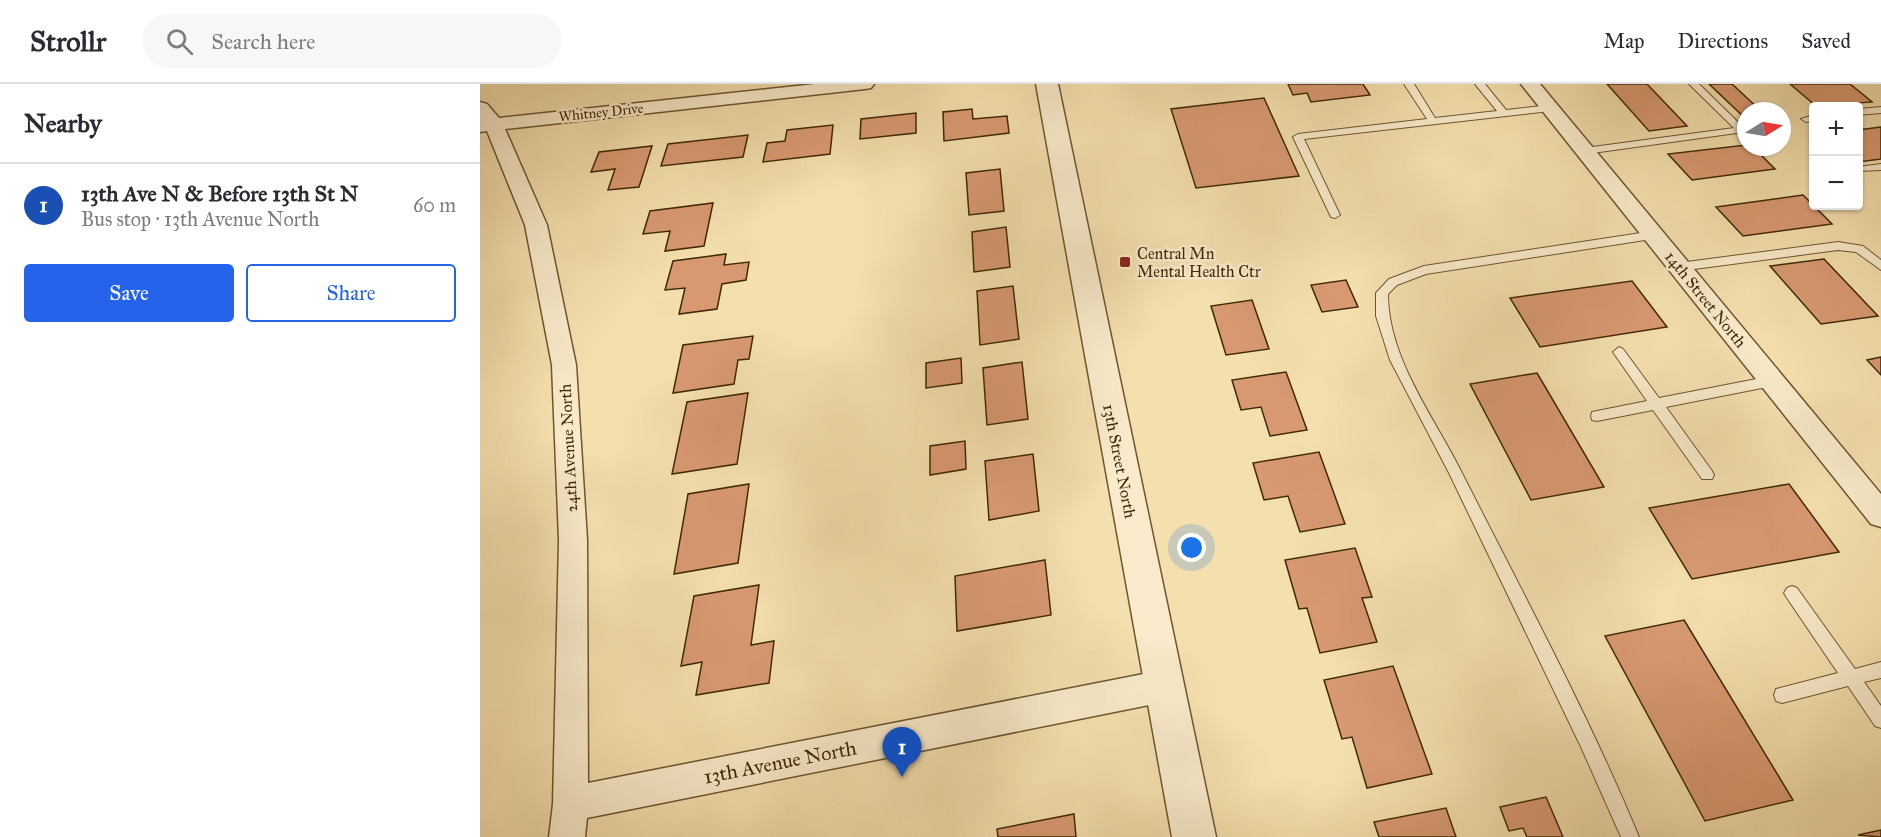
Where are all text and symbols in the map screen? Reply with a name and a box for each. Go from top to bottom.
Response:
search box [142,14,562,68]
text: Strollr [30,24,106,59]
icon: search [163,25,196,58]
text: Search here [211,28,315,55]
text: Map [1604,28,1645,54]
text: Directions [1678,28,1768,54]
text: Saved [1801,28,1851,54]
street label: Whitney Drive [558,100,644,125]
north arrow [1737,102,1791,156]
map controls [1809,102,1863,210]
button: + [1809,102,1863,156]
text: Nearby [24,107,102,139]
button: − [1809,156,1863,210]
text: 13th Ave N & Before 13th St N [81,180,358,207]
text: 1 [40,193,47,217]
text: 60 m [413,193,456,217]
text: Bus stop · 13th Avenue North [81,207,319,231]
place label: Central Mn Mental Health Ctr [1137,244,1261,281]
street label: 14th Street North [1661,247,1750,351]
marker: Central Mn Mental Health Ctr [1118,255,1132,269]
button: Save [24,264,234,322]
button: Share [246,264,456,322]
street label: 24th Avenue North [556,383,581,513]
street label: 13th Street North [1099,402,1140,520]
your location [1177,533,1206,562]
pin: 1 [882,728,922,777]
street label: 13th Avenue North [702,735,858,789]

